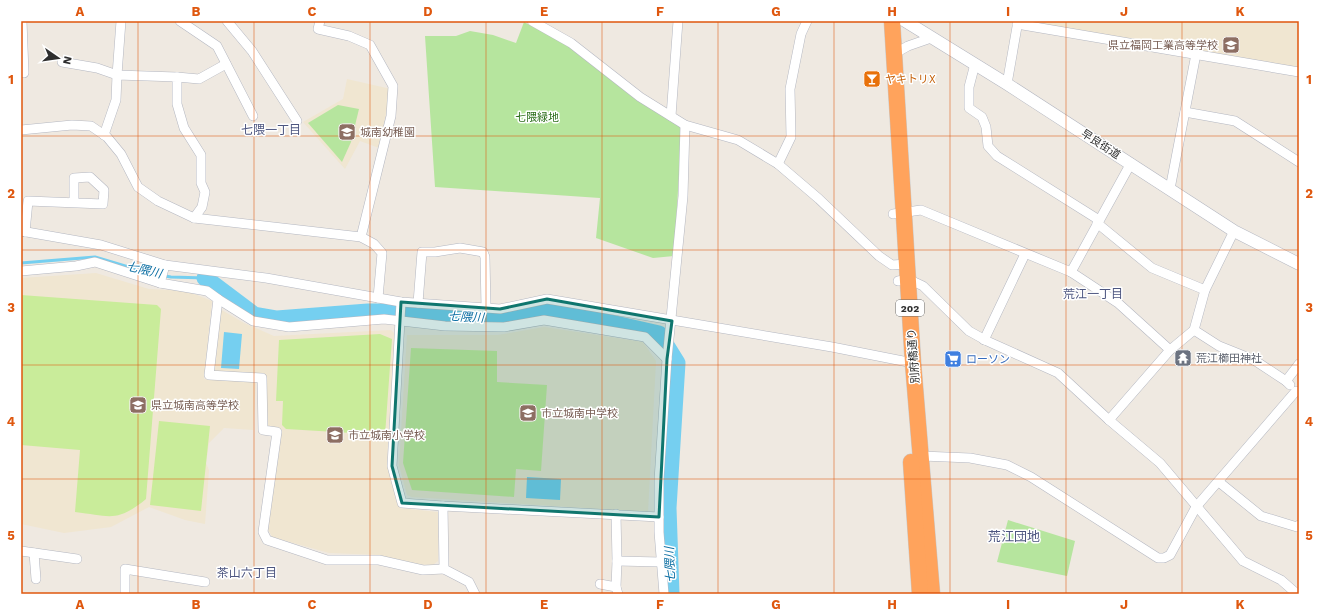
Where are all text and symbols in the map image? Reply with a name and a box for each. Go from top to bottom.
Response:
text: A [76,4,85,19]
text: B [192,4,201,19]
text: C [308,4,317,19]
text: D [423,4,433,19]
text: E [540,4,548,19]
text: F [656,4,664,19]
text: G [771,4,781,19]
text: H [887,4,897,19]
text: I [1006,4,1010,19]
text: J [1120,4,1128,19]
text: K [1235,4,1245,19]
school or university icon: 県立福岡工業高等学校 [1221,35,1241,55]
north arrow [38,38,78,78]
place label: 県立福岡工業高等学校 [1108,39,1218,52]
text: N [60,55,75,66]
bar icon: ヤキトリX [862,69,882,89]
text: 1 [8,72,14,87]
text: 1 [1306,72,1312,87]
place label: ヤキトリX [885,73,936,86]
park label: 七隈緑地 [515,111,559,124]
school or university icon: 城南幼稚園 [337,122,357,142]
district label: 七隈一丁目 [241,123,301,137]
place label: 城南幼稚園 [360,126,415,139]
street label: 早良街道 [1079,127,1123,162]
text: 2 [7,186,15,201]
text: 2 [1305,186,1313,201]
water label: 七隈川 [125,259,165,281]
district label: 荒江一丁目 [1063,287,1123,301]
text: 3 [7,300,15,315]
road number: 202 [896,300,924,316]
text: 3 [1305,300,1313,315]
water label: 七隈川 [448,309,486,325]
street label: 別府橋通り [905,328,922,384]
temple icon: 荒江櫛田神社 [1173,348,1193,368]
supermarket icon: ローソン [943,349,963,369]
place label: 荒江櫛田神社 [1196,352,1262,365]
place label: ローソン [966,353,1010,366]
school or university icon: 県立城南高等学校 [128,395,148,415]
place label: 県立城南高等学校 [151,399,239,412]
school or university icon: 市立城南中学校 [518,403,538,423]
place label: 市立城南中学校 [541,407,618,420]
text: 4 [7,414,16,429]
text: 4 [1305,414,1314,429]
school or university icon: 市立城南小学校 [325,425,345,445]
place label: 市立城南小学校 [348,429,425,442]
text: 5 [7,528,15,543]
text: 5 [1305,528,1313,543]
district label: 荒江団地 [988,529,1040,544]
water label: 七隈川 [662,545,678,583]
district label: 茶山六丁目 [217,566,277,580]
text: A [76,597,85,612]
text: B [192,597,201,612]
text: C [308,597,317,612]
text: D [423,597,433,612]
text: E [540,597,548,612]
text: F [656,597,664,612]
text: G [771,597,781,612]
text: H [887,597,897,612]
text: I [1006,597,1010,612]
text: J [1120,597,1128,612]
text: K [1235,597,1245,612]

